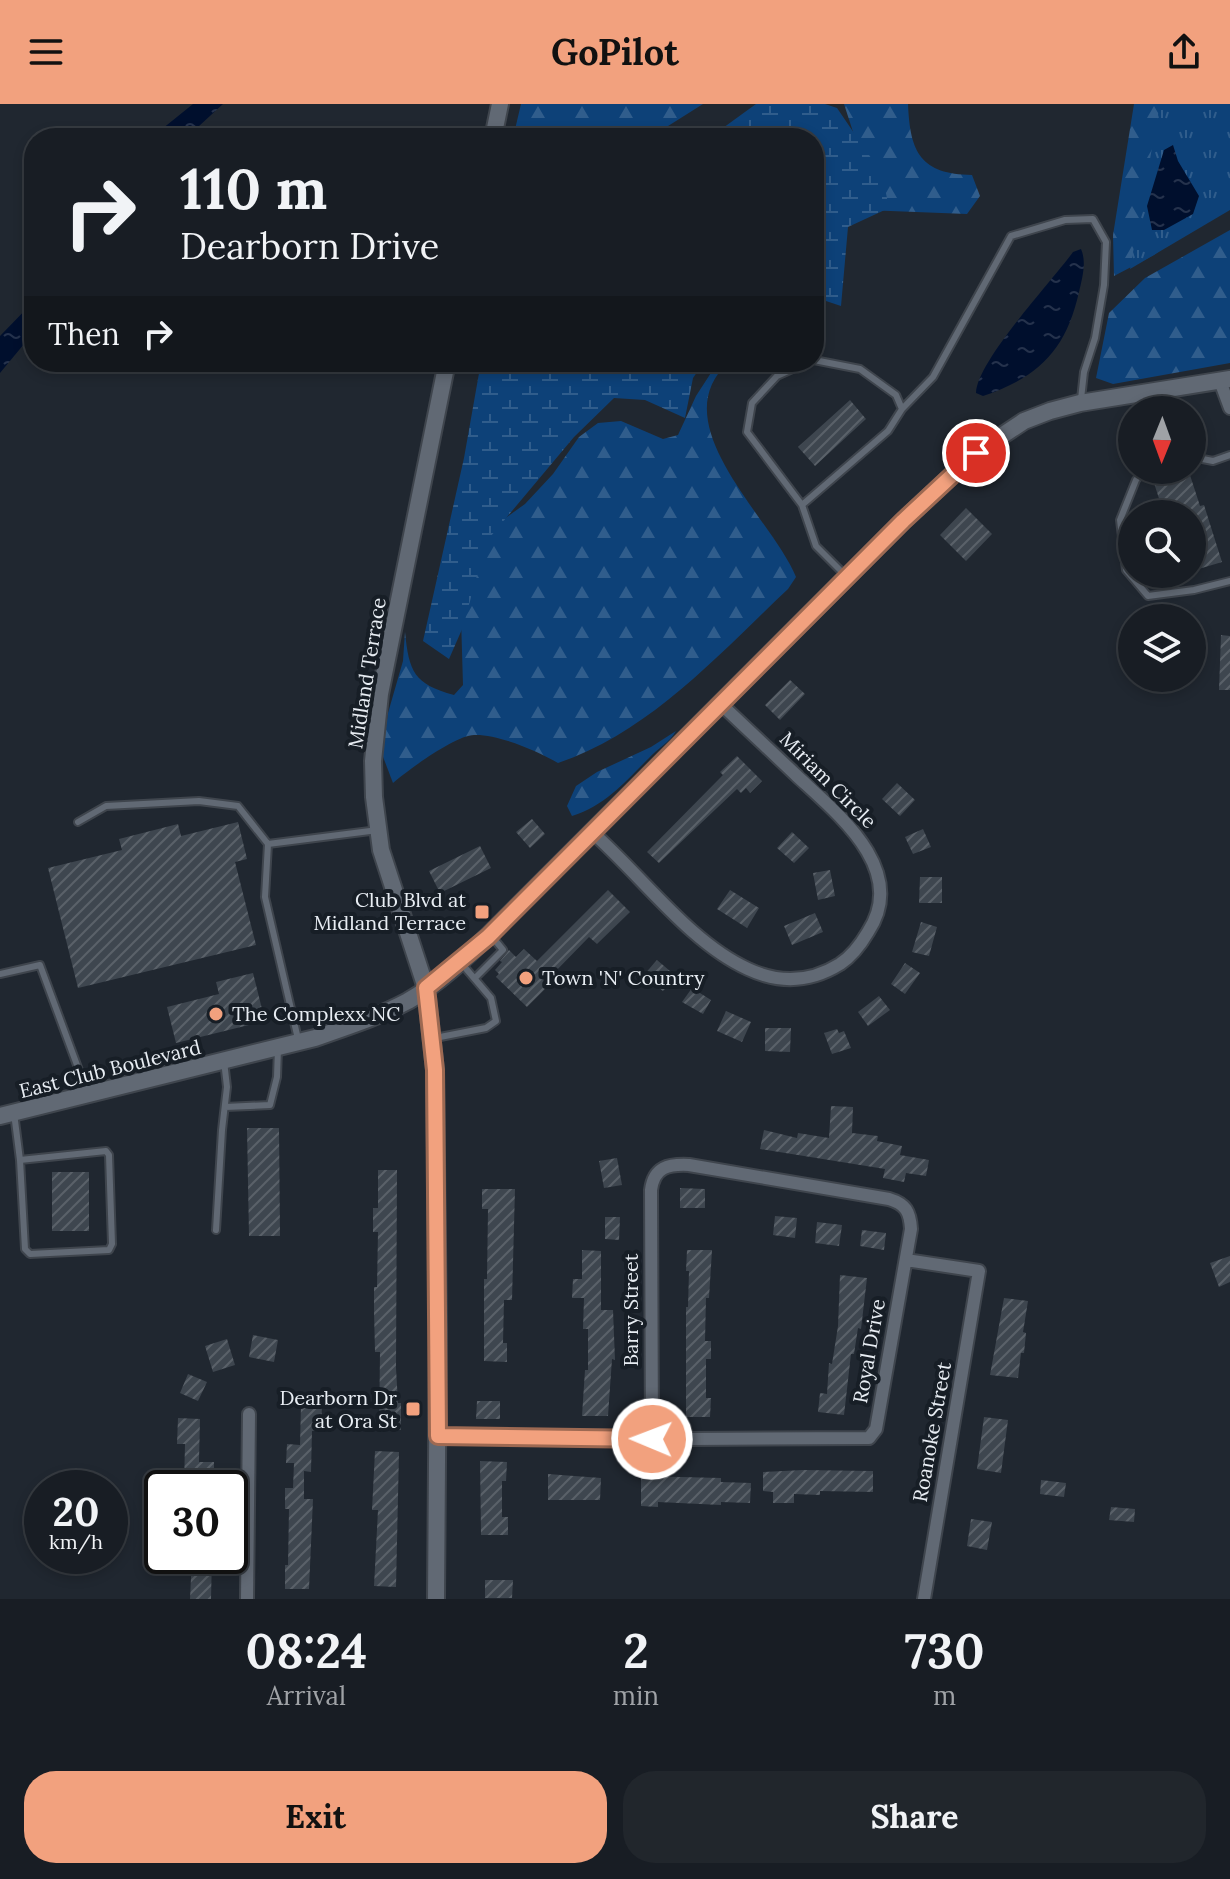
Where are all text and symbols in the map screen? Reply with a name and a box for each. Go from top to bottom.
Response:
text: GoPilot [551,29,679,75]
icon: menu [24,30,68,74]
icon: share [1162,30,1206,74]
text: 110 m [180,153,327,224]
icon: right [48,160,152,264]
text: Dearborn Drive [180,223,439,269]
icon: right [136,312,180,356]
text: Then [48,315,120,353]
north arrow [1118,396,1206,484]
map controls [1118,396,1206,692]
pin [942,419,1010,487]
icon: arrive [954,431,998,475]
button: search [1118,500,1206,588]
street label: Midland Terrace [342,595,391,750]
button: layers [1118,604,1206,692]
street label: Miriam Circle [775,726,882,833]
place label: Club Blvd at Midland Terrace [313,887,466,935]
marker: Club Blvd at Midland Terrace [473,903,491,921]
place label: Town 'N' Country [542,965,705,990]
marker: Town 'N' Country [517,969,535,987]
place label: The Complexx NC [232,1001,400,1026]
marker: The Complexx NC [207,1005,225,1023]
street label: East Club Boulevard [16,1034,203,1103]
street label: Barry Street [618,1253,643,1366]
street label: Royal Drive [847,1297,890,1405]
street label: Roanoke Street [907,1360,956,1504]
place label: Dearborn Dr at Ora St [279,1385,397,1433]
position arrow [610,1397,694,1481]
marker: Dearborn Dr at Ora St [404,1400,422,1418]
speed limit sign: 30 [144,1470,248,1574]
text: 20 [53,1486,99,1537]
text: km/h [49,1529,103,1554]
text: 08:24 [245,1620,367,1681]
text: 2 [623,1620,649,1681]
text: 730 [905,1620,985,1681]
text: Arrival [267,1679,346,1712]
text: min [613,1679,659,1712]
text: m [933,1679,956,1712]
button: Exit [24,1771,607,1863]
button: Share [623,1771,1206,1863]

